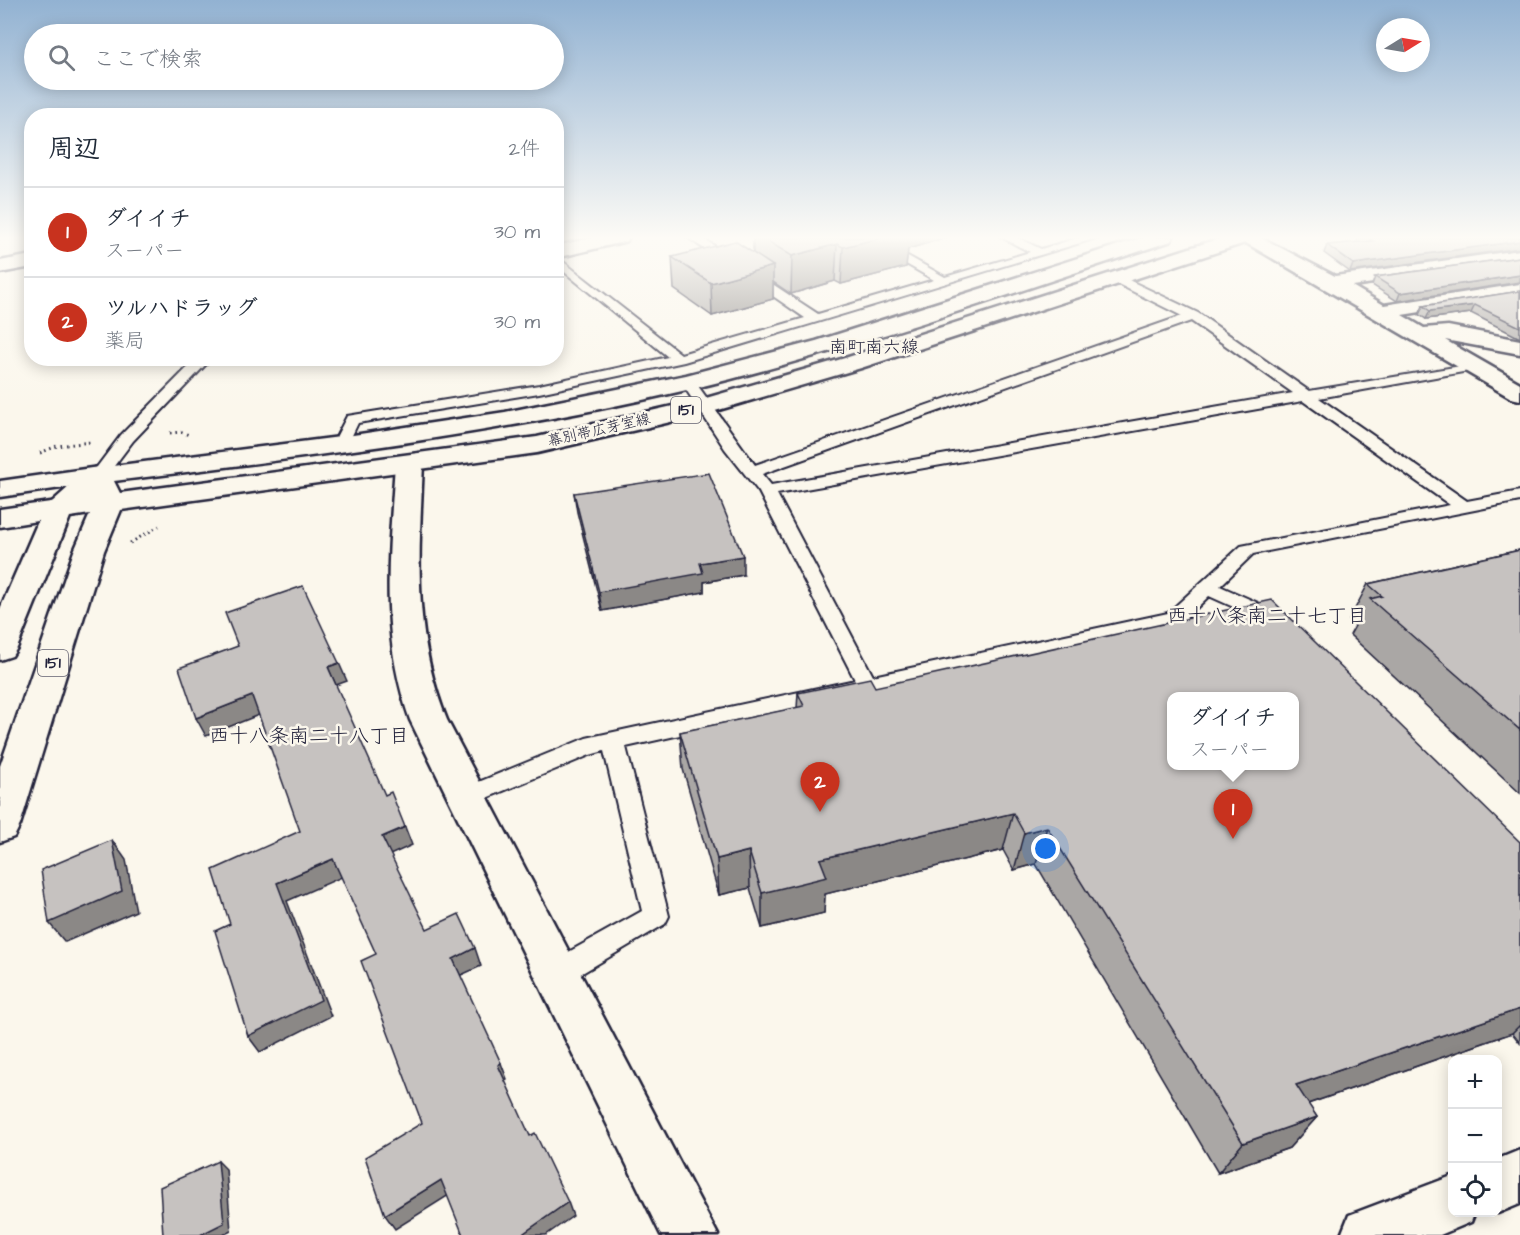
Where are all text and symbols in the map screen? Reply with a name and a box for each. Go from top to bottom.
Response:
north arrow [1376,18,1430,72]
search box [24,24,564,90]
icon: search [45,41,78,74]
text: ここで検索 [93,44,203,75]
text: 周辺 [48,131,100,167]
text: 2件 [509,135,540,163]
text: ダイイチ [105,203,191,234]
text: 1 [66,218,69,246]
text: 30 m [494,218,540,246]
text: スーパー [105,237,184,265]
text: ツルハドラッグ [105,293,258,324]
text: 2 [62,308,73,336]
text: 30 m [494,308,540,336]
text: 薬局 [105,327,145,355]
district label: 南町南六線 [829,335,919,360]
road number: 151 [671,397,701,423]
street label: 幕別帯広芽室線 [545,408,653,452]
district label: 西十八条南二十七丁目 [1167,602,1367,630]
road number: 151 [38,650,68,676]
popup [1167,692,1299,770]
text: ダイイチ [1190,702,1276,733]
district label: 西十八条南二十八丁目 [209,722,409,750]
text: スーパー [1190,736,1269,764]
pin: 2 [800,762,840,812]
pin: 1 [1214,790,1252,839]
your location [1031,834,1060,863]
map controls [1448,1055,1502,1217]
button: + [1448,1055,1502,1109]
button: − [1448,1109,1502,1163]
button: locate [1448,1163,1502,1217]

